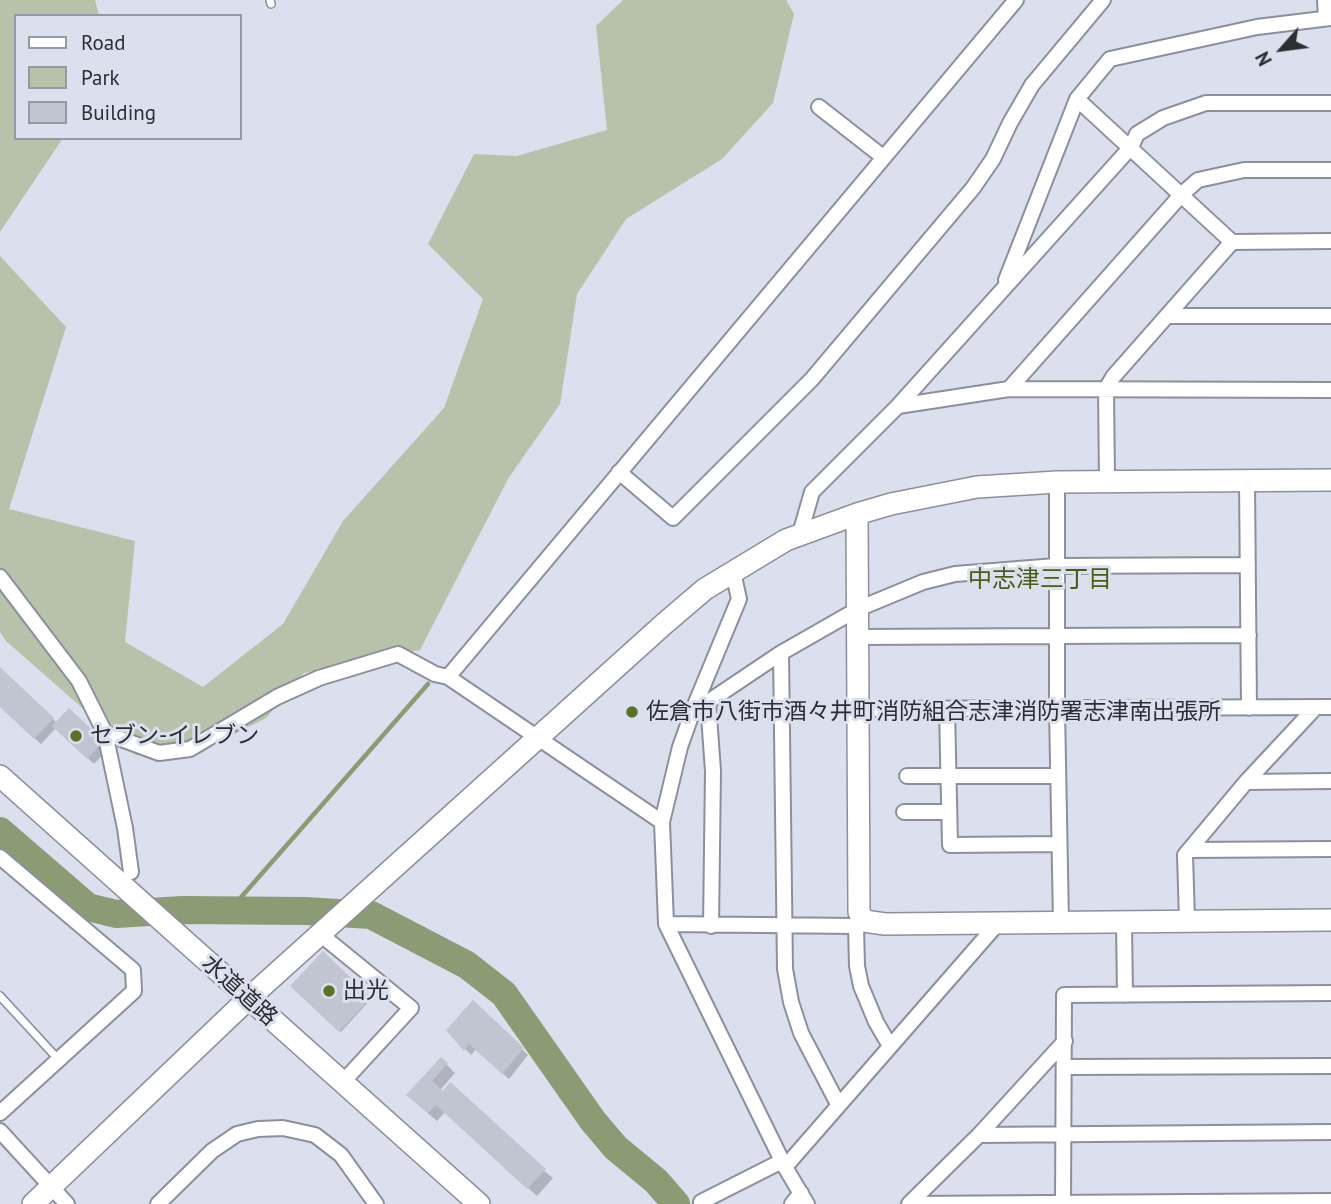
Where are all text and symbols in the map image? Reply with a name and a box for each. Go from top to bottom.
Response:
legend [14,14,242,140]
north arrow [1247,14,1317,84]
text: Road [81,29,125,56]
text: N [1250,48,1277,70]
text: Park [81,64,120,91]
text: Building [81,99,156,126]
district label: 中志津三丁目 [968,566,1112,594]
place label: 佐倉市八街市酒々井町消防組合志津消防署志津南出張所 [646,698,1221,726]
marker: 佐倉市八街市酒々井町消防組合志津消防署志津南出張所 [624,704,640,720]
place label: セブン-イレブン [90,722,259,750]
marker: セブン-イレブン [68,728,84,744]
street label: 水道道路 [196,950,282,1032]
place label: 出光 [343,977,389,1005]
marker: 出光 [321,983,337,999]

